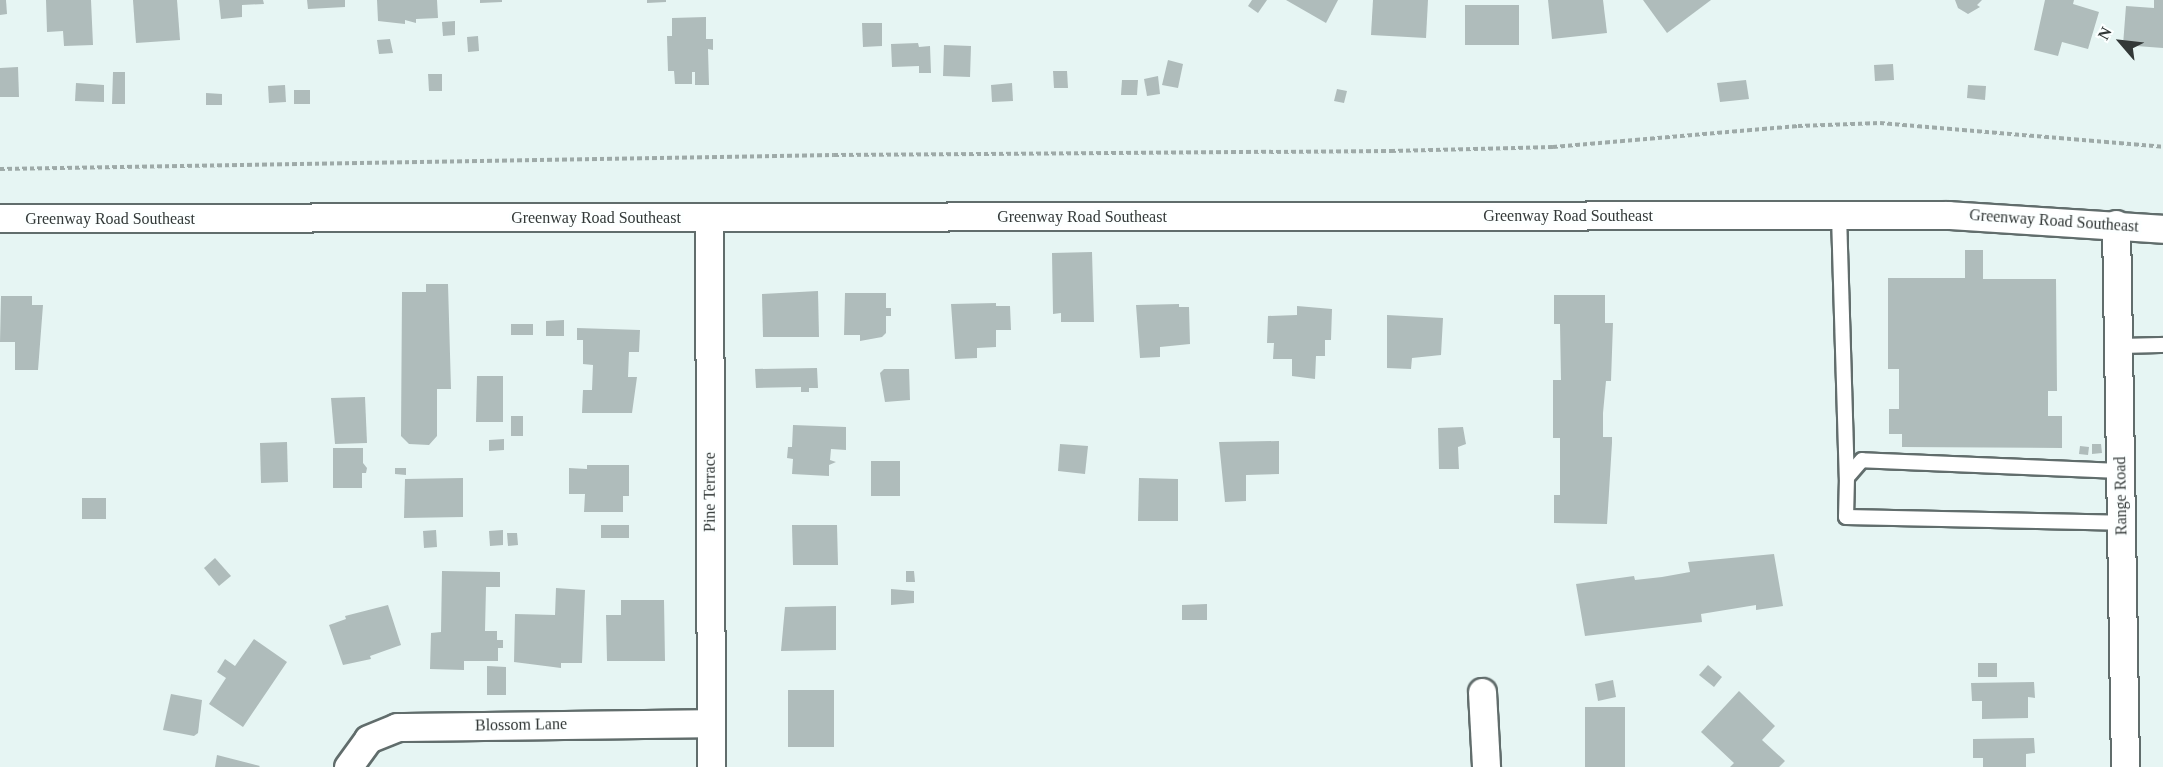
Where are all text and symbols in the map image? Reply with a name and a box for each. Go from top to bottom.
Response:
north arrow [2091,12,2151,72]
text: N [2094,24,2115,42]
street label: Greenway Road Southeast [1483,206,1653,226]
street label: Greenway Road Southeast [1969,206,2139,236]
street label: Greenway Road Southeast [997,207,1167,227]
street label: Greenway Road Southeast [511,208,681,228]
street label: Greenway Road Southeast [25,209,195,229]
street label: Pine Terrace [700,452,720,532]
street label: Range Road [2111,457,2131,535]
street label: Blossom Lane [475,715,567,735]

